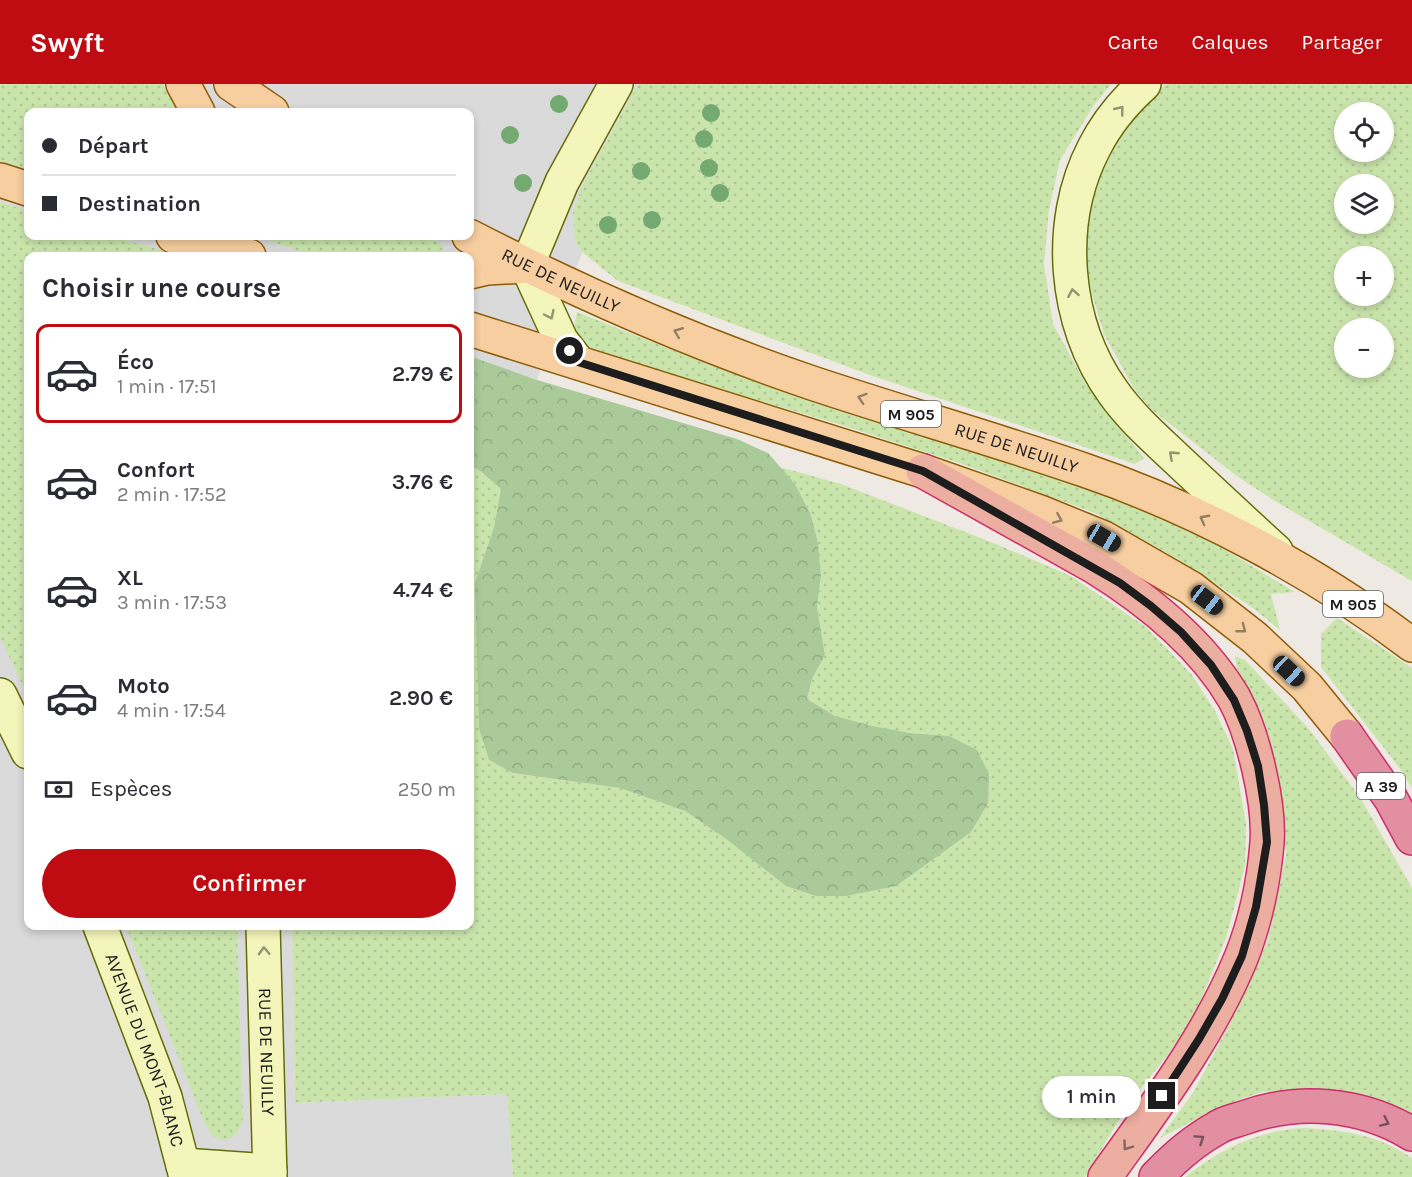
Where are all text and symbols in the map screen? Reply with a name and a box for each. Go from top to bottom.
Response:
text: Swyft [30,26,105,59]
text: Carte [1108,30,1158,54]
text: Calques [1191,30,1269,54]
text: Partager [1302,30,1382,54]
map controls [1334,102,1394,378]
button: locate [1334,102,1394,162]
one-way arrow [1113,106,1124,117]
text: Départ [78,133,148,159]
button: layers [1334,174,1394,234]
text: Destination [78,191,201,217]
street label: RUE DE NEUILLY [498,243,623,318]
button: + [1334,246,1394,306]
text: Choisir une course [42,272,281,304]
one-way arrow [1068,288,1080,297]
one-way arrow [542,309,554,320]
button: − [1334,318,1394,378]
one-way arrow [674,327,685,339]
route start [556,337,583,364]
icon: car [45,347,99,401]
text: Éco [117,349,154,375]
text: 2.79 € [392,361,453,387]
text: 1 min · 17:51 [117,375,217,398]
one-way arrow [857,393,868,405]
road number: M 905 [881,401,941,427]
street label: RUE DE NEUILLY [952,418,1081,478]
one-way arrow [1169,451,1179,462]
icon: car [45,455,99,509]
text: Confort [117,457,195,483]
text: 3.76 € [392,469,453,495]
text: 2 min · 17:52 [117,483,227,506]
one-way arrow [1051,512,1062,524]
one-way arrow [1199,515,1210,526]
car [1084,521,1124,555]
icon: car [45,563,99,617]
text: XL [117,565,143,591]
text: 4.74 € [393,577,453,603]
car [1187,582,1227,618]
text: 3 min · 17:53 [117,591,227,614]
road number: M 905 [1323,591,1383,617]
one-way arrow [1236,621,1247,632]
car [1270,652,1308,690]
icon: car [45,671,99,725]
text: Moto [117,673,170,699]
text: 2.90 € [389,685,453,711]
text: 4 min · 17:54 [117,699,226,722]
icon: cash [42,773,75,806]
road number: A 39 [1357,773,1405,799]
text: Espèces [90,776,172,802]
text: 250 m [398,778,456,801]
button: Confirmer [42,849,456,918]
one-way arrow [257,946,270,955]
street label: AVENUE DU MONT-BLANC [100,950,189,1149]
street label: RUE DE NEUILLY [254,988,279,1116]
callout: 1 min [1042,1075,1141,1117]
route end [1148,1082,1175,1109]
text: 1 min [1067,1085,1116,1108]
one-way arrow [1379,1114,1390,1126]
one-way arrow [1193,1135,1204,1146]
one-way arrow [1123,1140,1134,1151]

